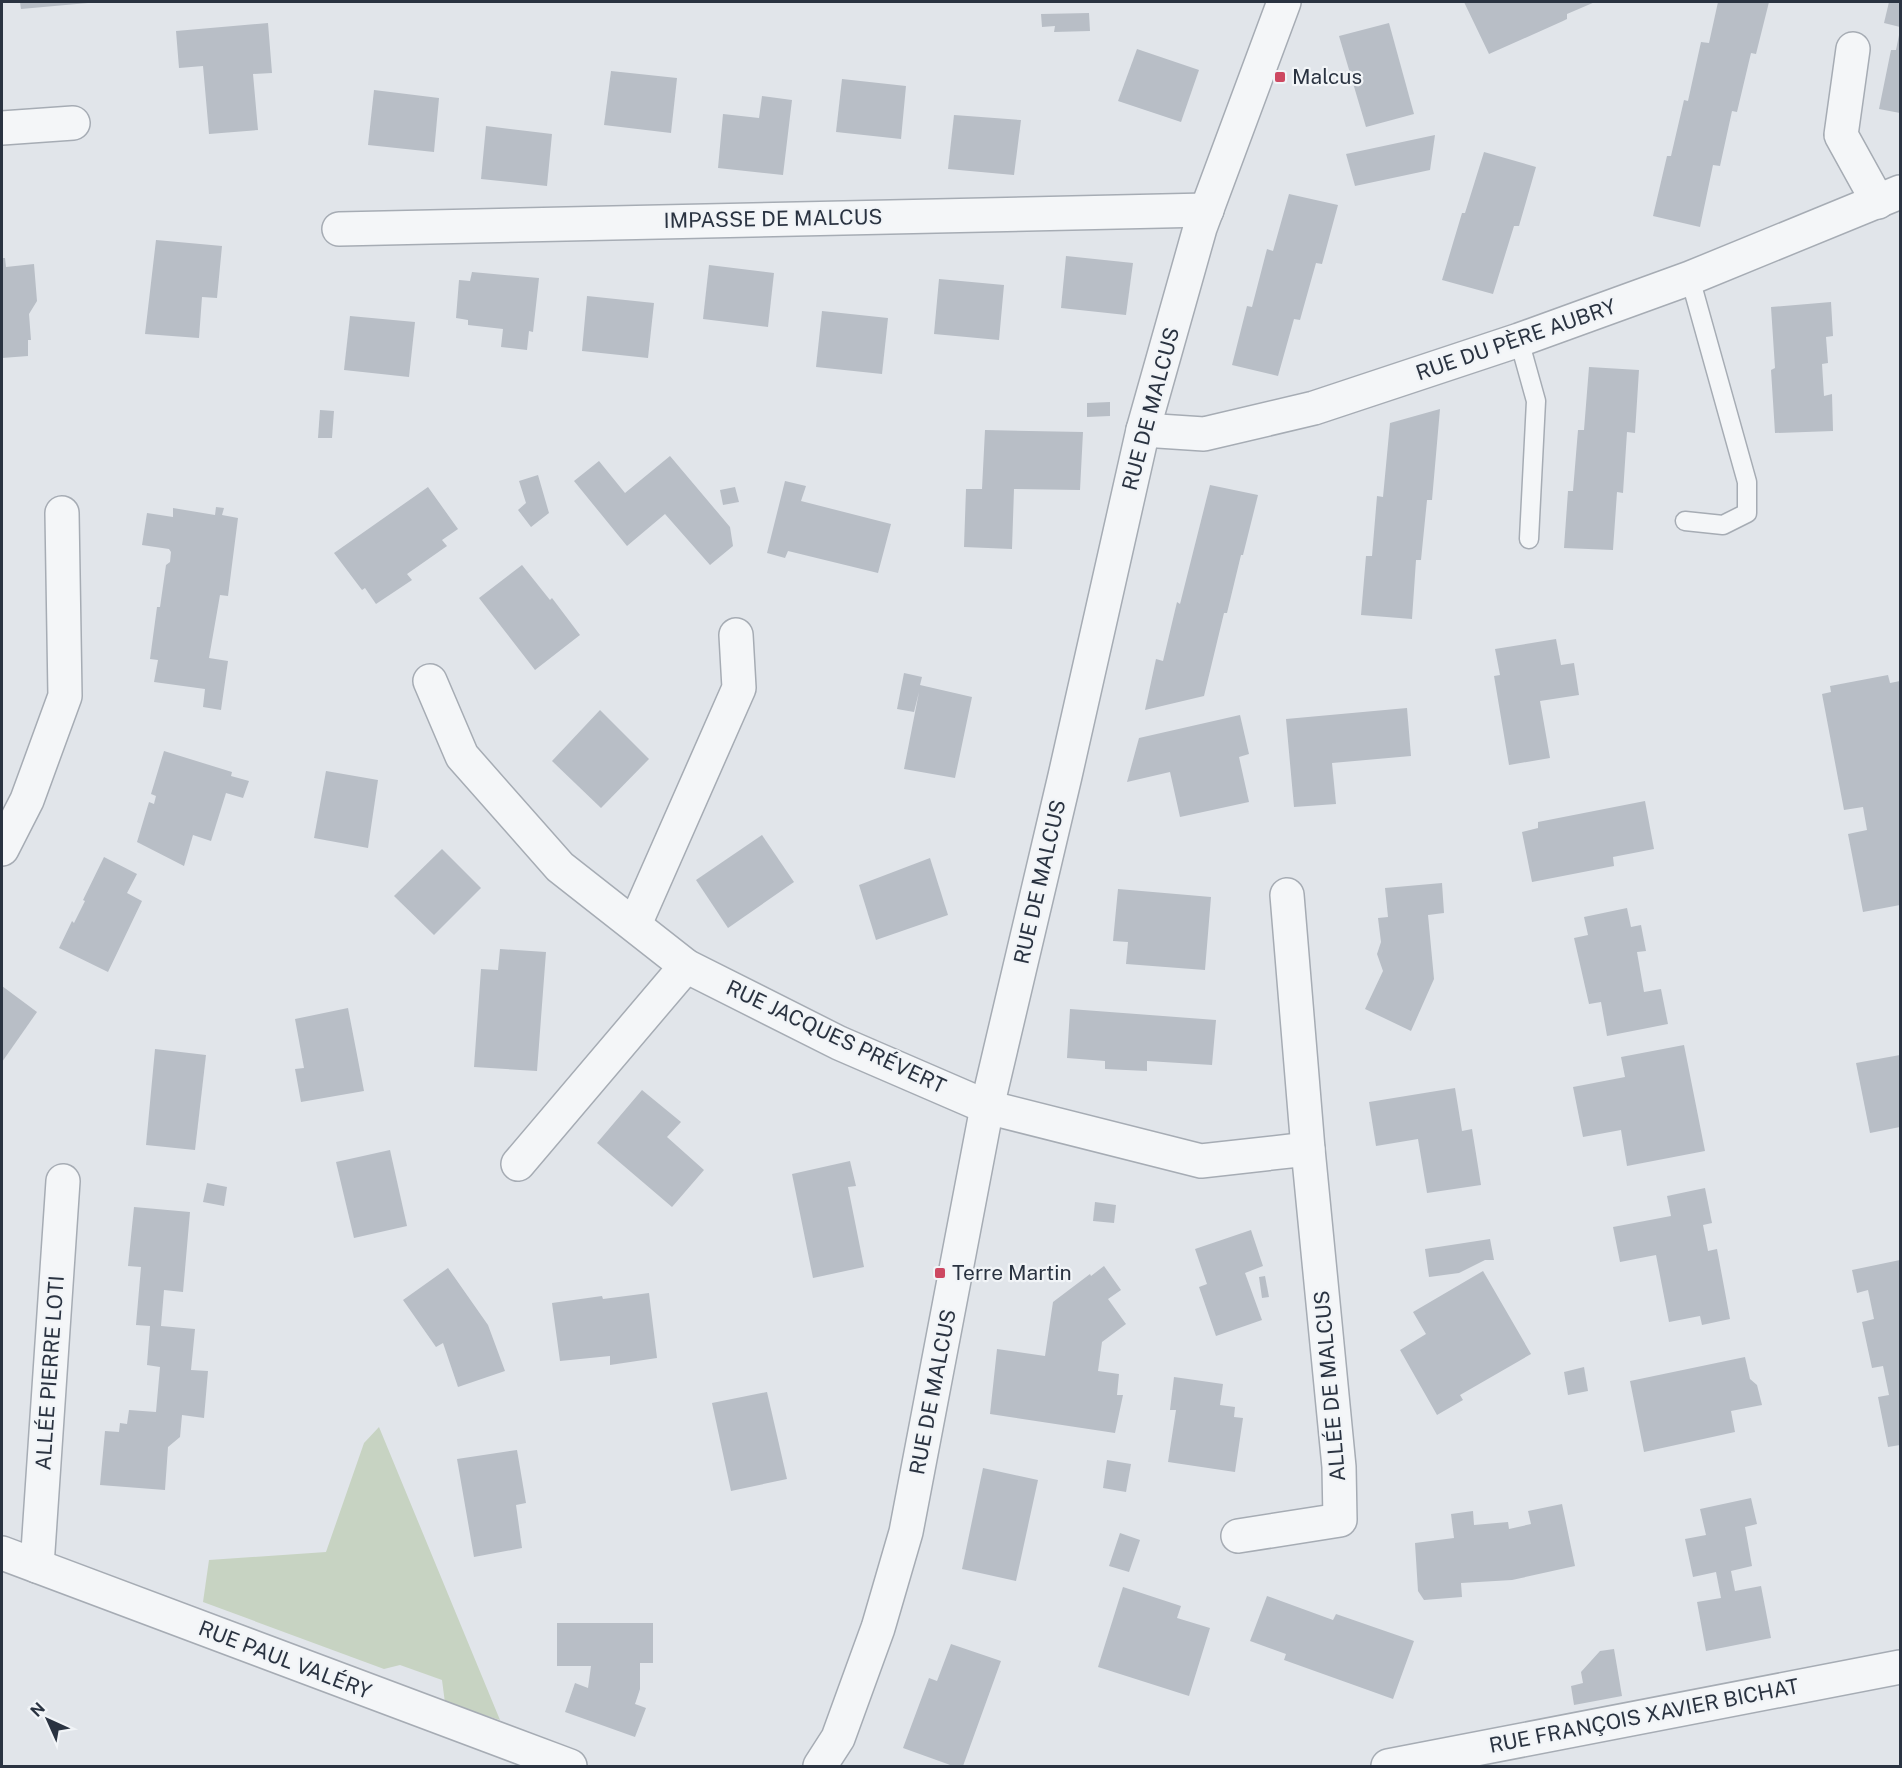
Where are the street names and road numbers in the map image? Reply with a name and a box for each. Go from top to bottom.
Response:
street label: IMPASSE DE MALCUS [663,204,883,233]
street label: RUE DU PÈRE AUBRY [1413,293,1619,385]
street label: RUE DE MALCUS [1117,325,1184,493]
street label: RUE DE MALCUS [1008,797,1071,966]
street label: RUE JACQUES PRÉVERT [722,975,950,1098]
street label: ALLÉE PIERRE LOTI [30,1275,69,1471]
street label: ALLÉE DE MALCUS [1309,1290,1350,1483]
street label: RUE DE MALCUS [904,1307,961,1477]
street label: RUE PAUL VALÉRY [195,1615,375,1704]
street label: RUE FRANÇOIS XAVIER BICHAT [1487,1673,1801,1758]

